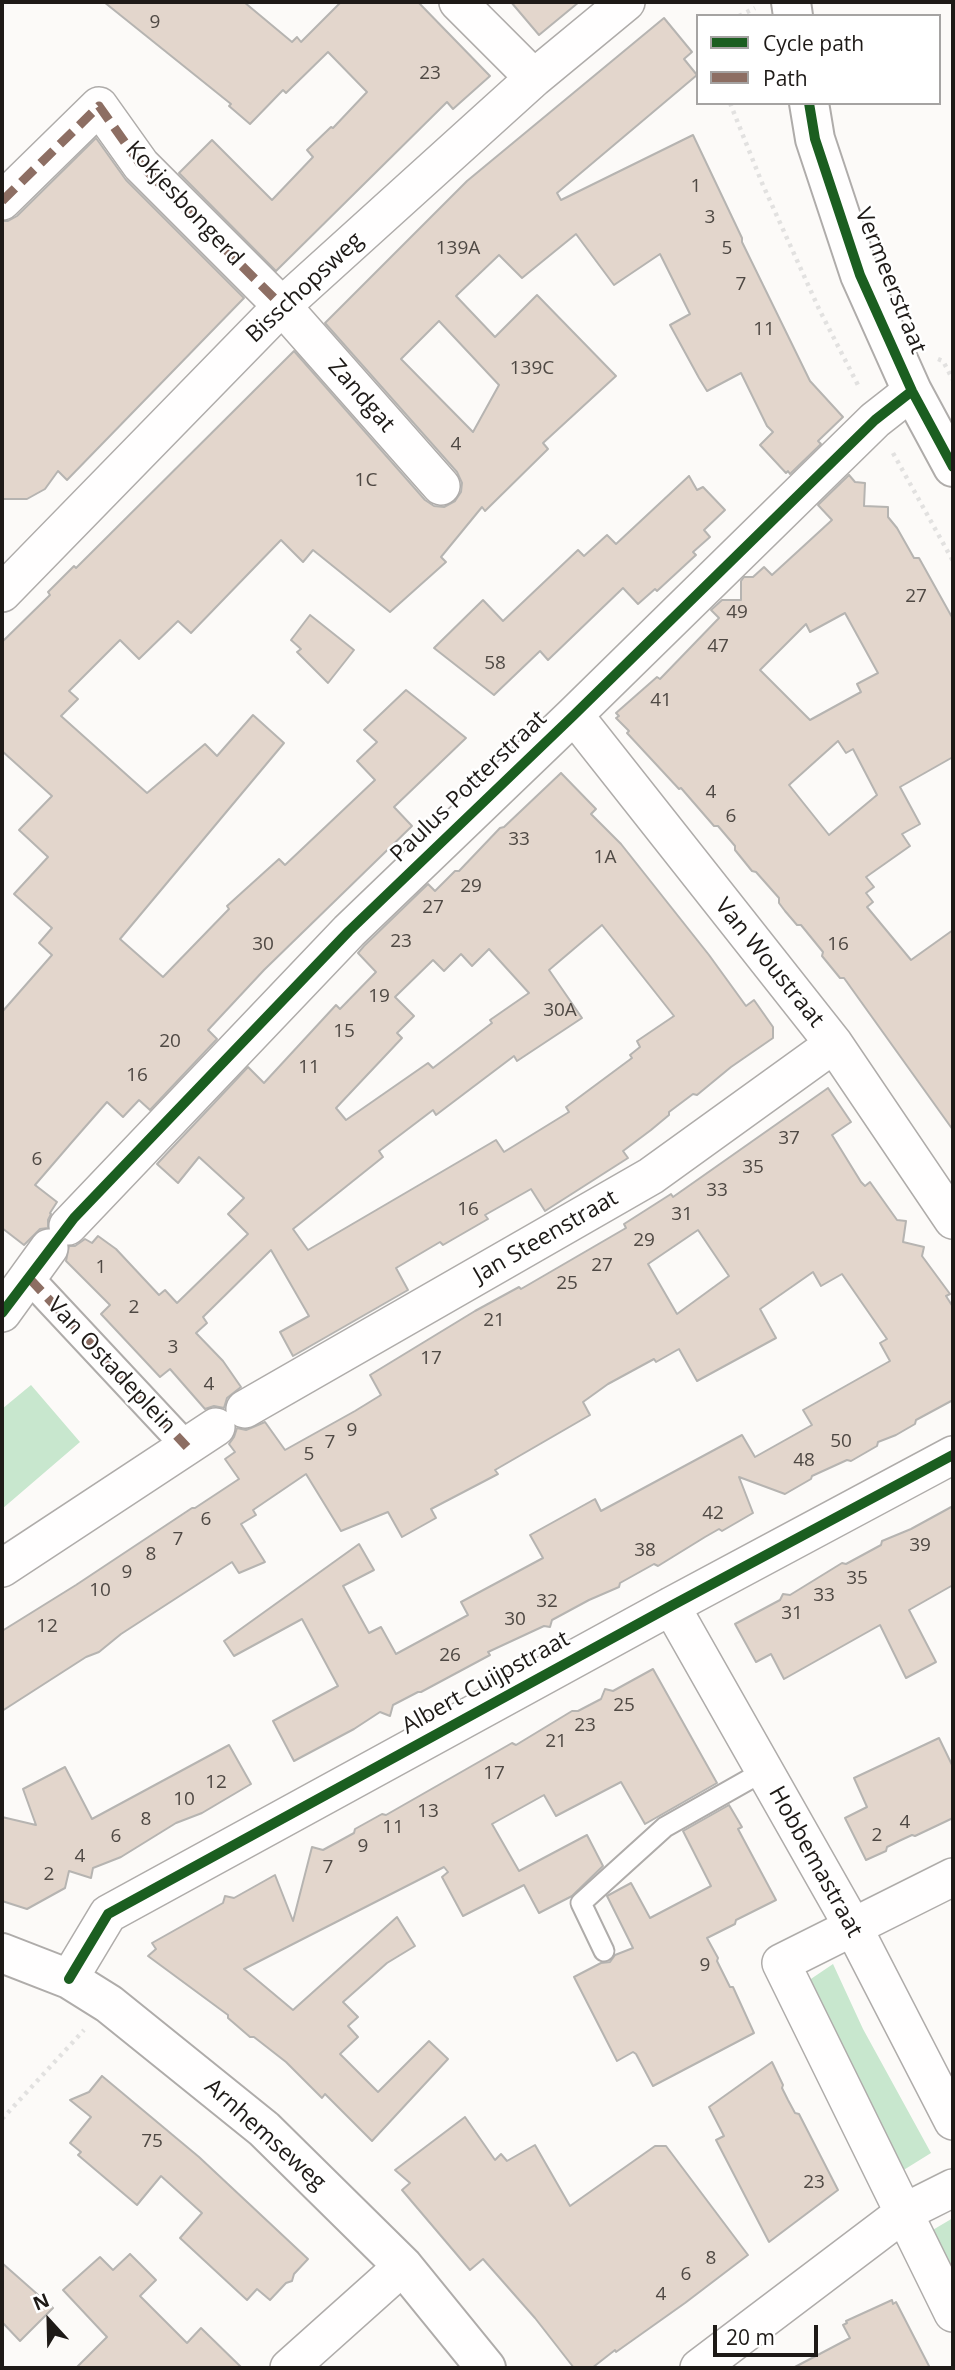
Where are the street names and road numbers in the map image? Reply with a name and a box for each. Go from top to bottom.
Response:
street label: Kokjesbongerd [119,136,249,272]
street label: Vermeerstraat [848,204,932,358]
street label: Bisschopsweg [241,227,369,349]
street label: Zandgat [322,354,400,438]
street label: Paulus Potterstraat [385,705,553,869]
street label: Van Woustraat [709,893,829,1033]
street label: Jan Steenstraat [469,1185,623,1289]
street label: Van Ostadeplein [41,1292,181,1440]
street label: Albert Cuijpstraat [397,1625,575,1741]
street label: Hobbemastraat [762,1782,868,1942]
street label: Arnhemseweg [199,2073,331,2197]

